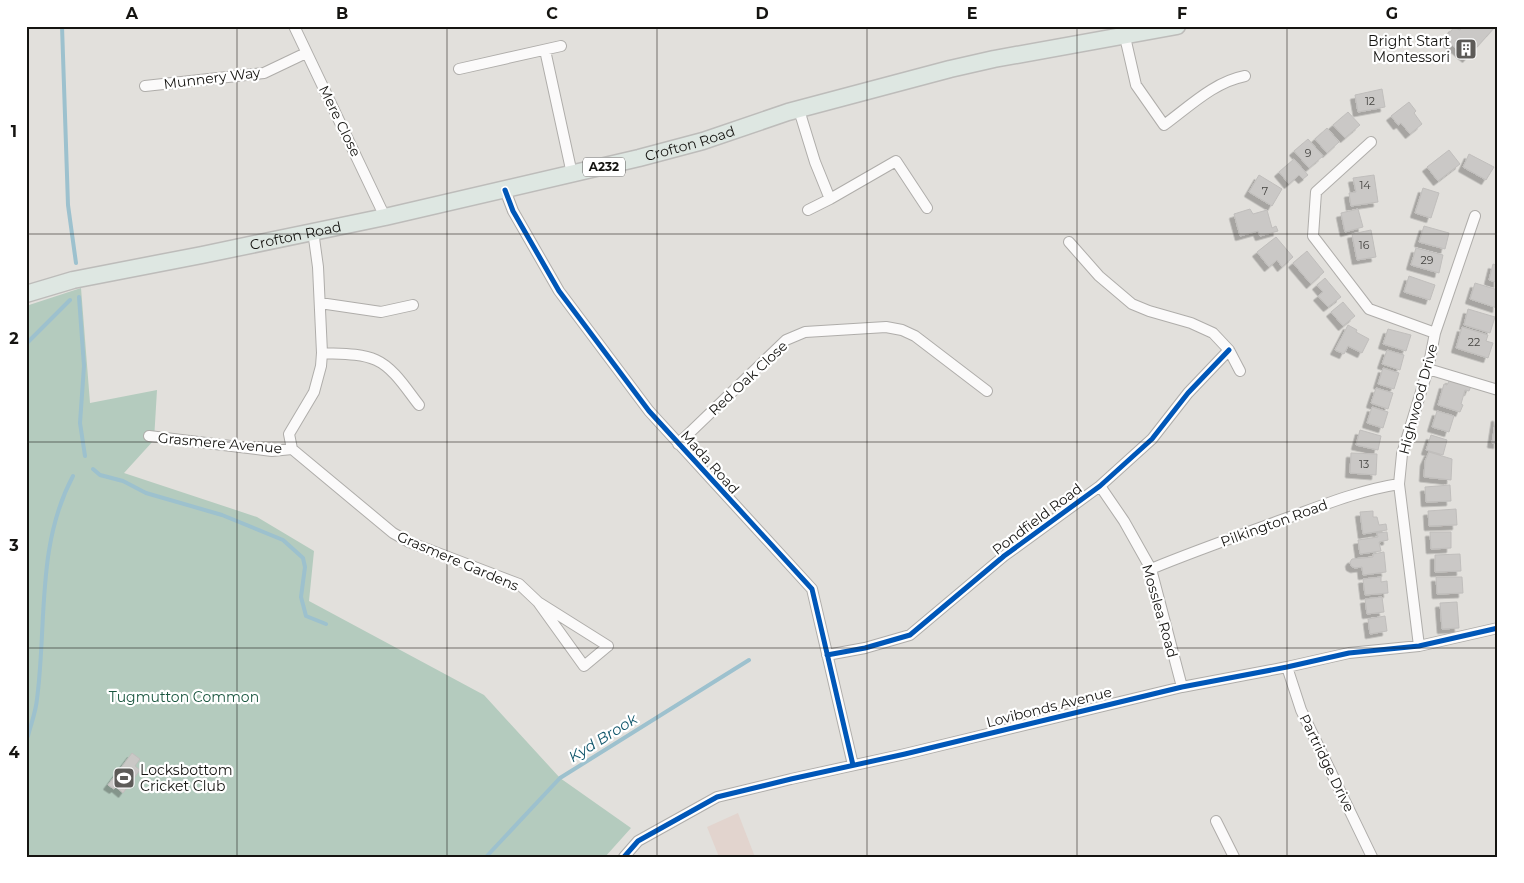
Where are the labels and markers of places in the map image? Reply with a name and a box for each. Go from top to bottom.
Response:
place label: Bright Start Montessori [1368,32,1450,66]
building icon: Bright Start Montessori [1454,37,1478,61]
place label: Locksbottom Cricket Club [140,761,232,795]
sports icon: Locksbottom Cricket Club [112,766,136,790]

